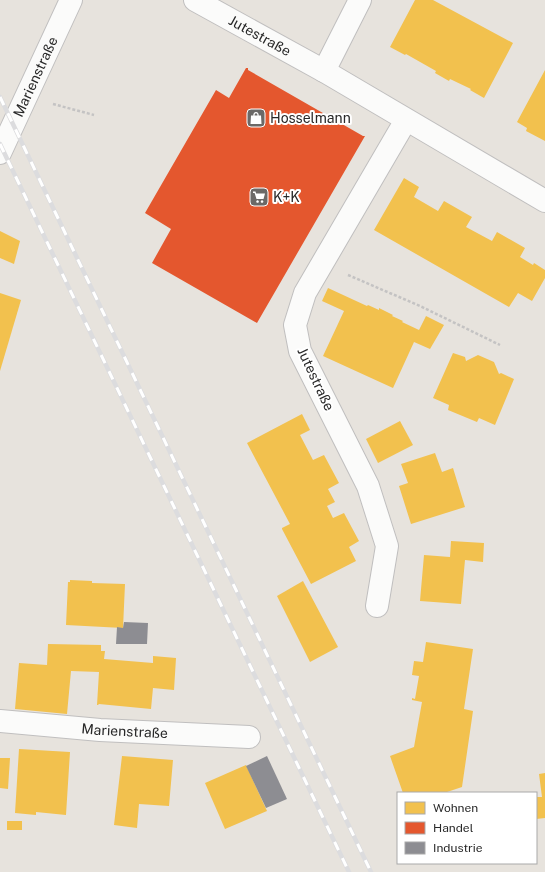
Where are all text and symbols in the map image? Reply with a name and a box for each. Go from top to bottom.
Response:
street label: Jutestraße [226,12,294,59]
street label: Marienstraße [10,34,61,119]
shop icon: Hosselmann [245,107,267,129]
place label: Hosselmann [270,110,351,126]
supermarket icon: K+K [248,186,270,208]
place label: K+K [273,189,300,205]
street label: Jutestraße [294,345,338,413]
street label: Marienstraße [81,720,168,741]
legend [397,792,537,864]
text: Wohnen [433,801,478,815]
text: Handel [433,821,474,835]
text: Industrie [433,841,483,855]

